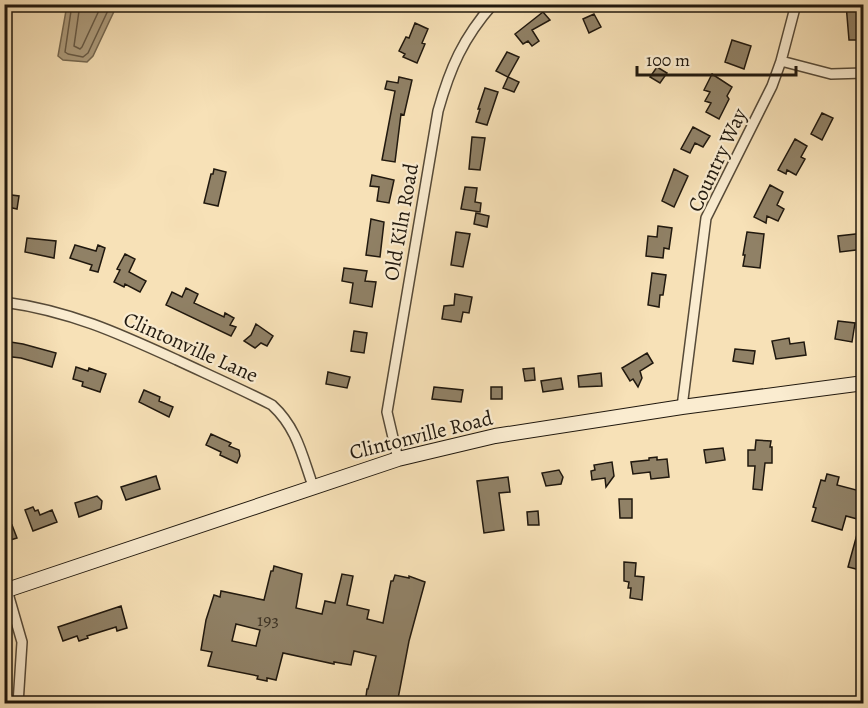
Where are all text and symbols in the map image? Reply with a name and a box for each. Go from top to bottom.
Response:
scale bar [637,39,796,77]
text: 100 m [646,48,690,72]
street label: Country Way [681,103,754,216]
street label: Old Kiln Road [377,160,425,283]
street label: Clintonville Lane [119,305,263,389]
street label: Clintonville Road [346,403,496,466]
house number: 193 [257,608,279,632]

